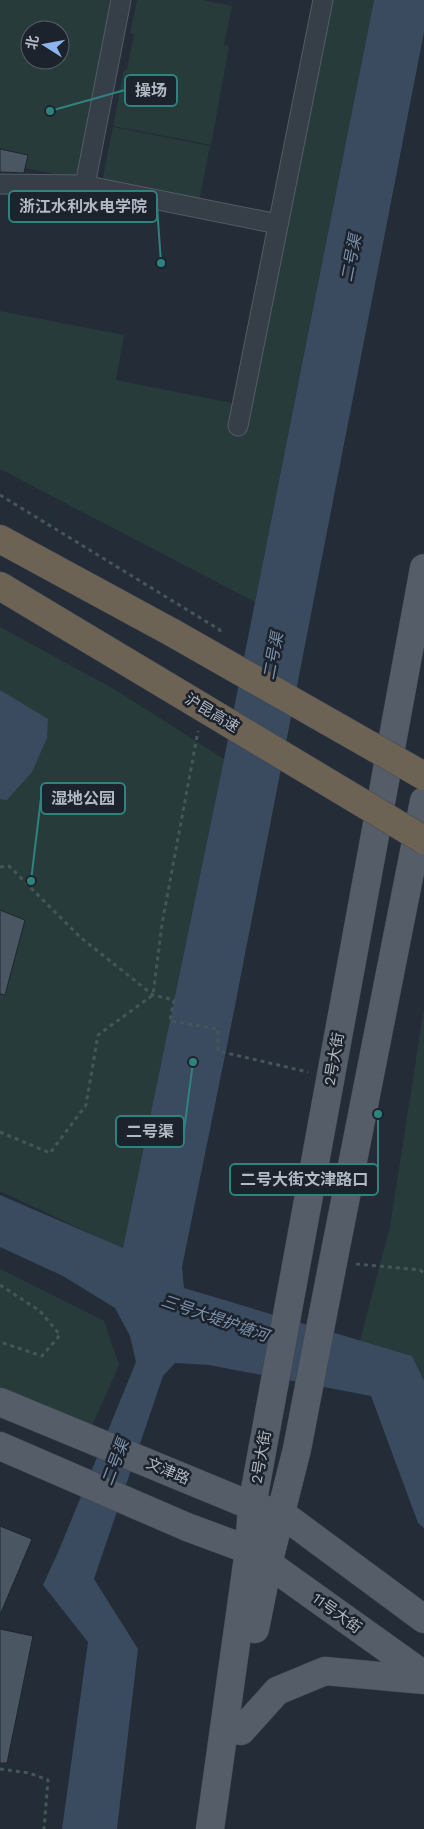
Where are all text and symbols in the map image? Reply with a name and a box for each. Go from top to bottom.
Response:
north arrow [20,20,70,70]
text: 北 [23,34,41,51]
callout: 操场 [125,75,177,106]
text: 操场 [135,81,167,100]
callout: 浙江水利水电学院 [9,191,157,222]
text: 浙江水利水电学院 [19,197,147,216]
water label: 二号渠 [337,231,365,283]
water label: 二号渠 [259,629,287,681]
street label: 沪昆高速 [182,690,242,736]
callout: 湿地公园 [41,783,125,814]
text: 湿地公园 [51,789,115,808]
street label: 2号大街 [320,1031,348,1087]
callout: 二号渠 [116,1116,184,1147]
text: 二号渠 [126,1122,174,1141]
callout: 二号大街文津路口 [230,1164,378,1195]
text: 二号大街文津路口 [240,1170,368,1189]
water label: 三号大堤护塘河 [159,1291,274,1346]
street label: 2号大街 [247,1429,275,1485]
water label: 二号渠 [98,1434,133,1488]
street label: 文津路 [144,1454,192,1488]
street label: 11号大街 [309,1589,365,1637]

